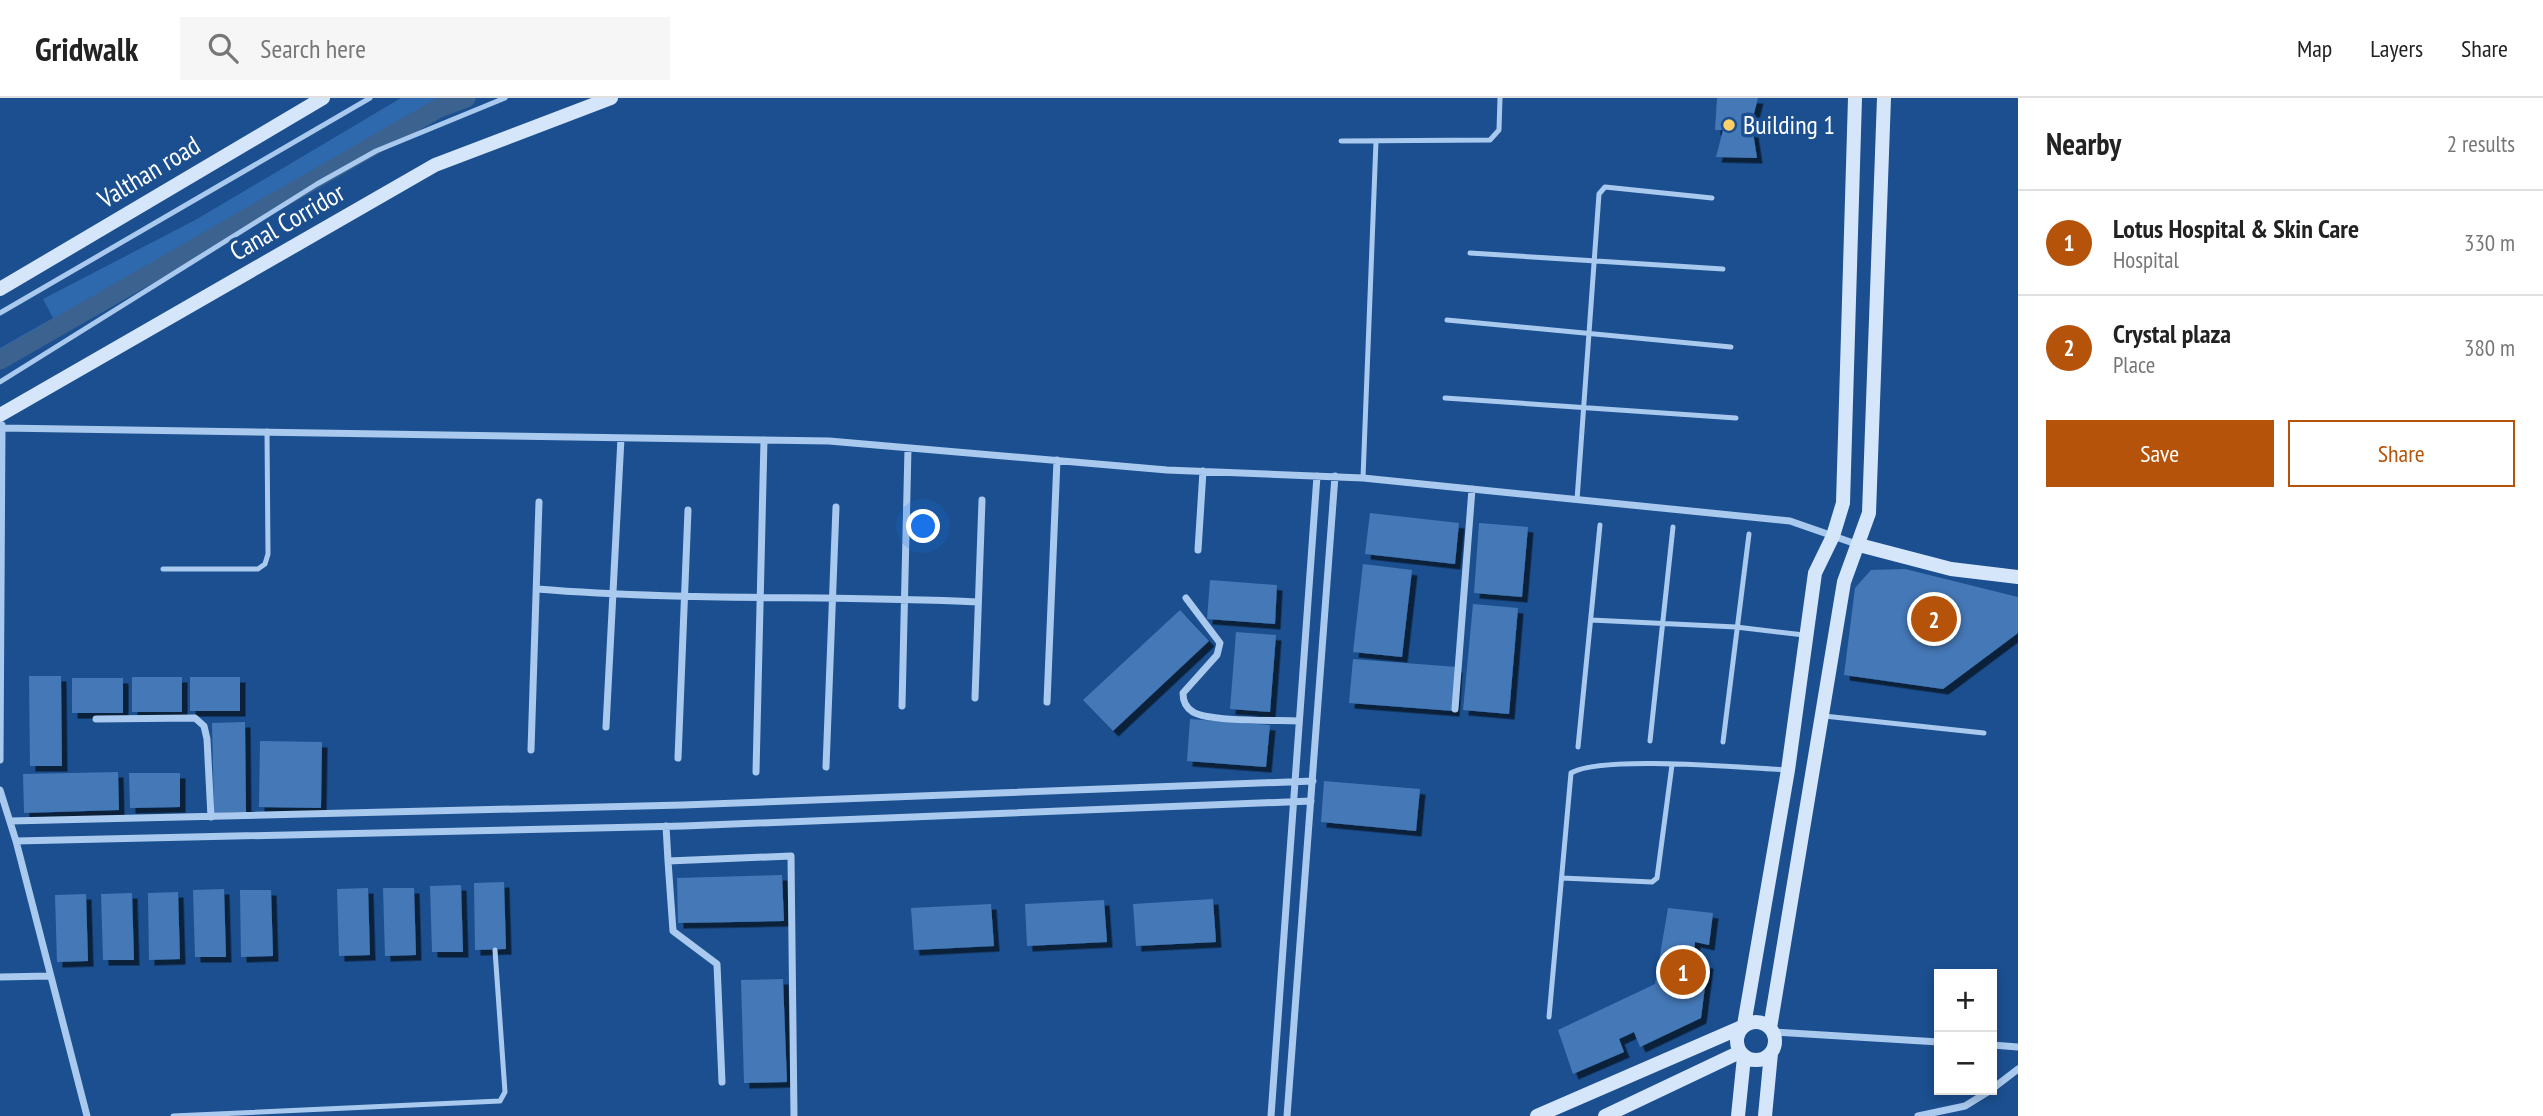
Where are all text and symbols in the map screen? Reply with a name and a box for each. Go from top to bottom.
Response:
search box [180,17,670,80]
text: Gridwalk [35,27,138,70]
icon: search [204,29,242,67]
text: Search here [260,32,366,65]
text: Map [2297,33,2332,64]
text: Layers [2370,33,2423,64]
text: Share [2461,33,2508,64]
place label: Building 1 [1743,108,1835,141]
marker: Building 1 [1721,117,1737,133]
text: Nearby [2046,124,2121,163]
street label: Valthan road [91,128,206,215]
text: 2 results [2447,129,2515,158]
street label: Canal Corridor [223,175,350,268]
text: Lotus Hospital & Skin Care [2113,212,2359,245]
text: 1 [2064,228,2075,257]
text: 330 m [2464,228,2515,257]
text: Hospital [2113,245,2179,274]
text: Crystal plaza [2113,317,2231,350]
text: 2 [2064,333,2075,362]
text: 380 m [2464,333,2515,362]
text: Place [2113,350,2155,379]
button: Save [2046,420,2274,487]
button: Share [2288,420,2515,487]
your location [906,509,940,543]
pin: 2 [1911,593,1957,645]
pin: 1 [1660,946,1706,998]
map controls [1934,969,1997,1095]
button: + [1934,969,1997,1032]
button: − [1934,1032,1997,1095]

